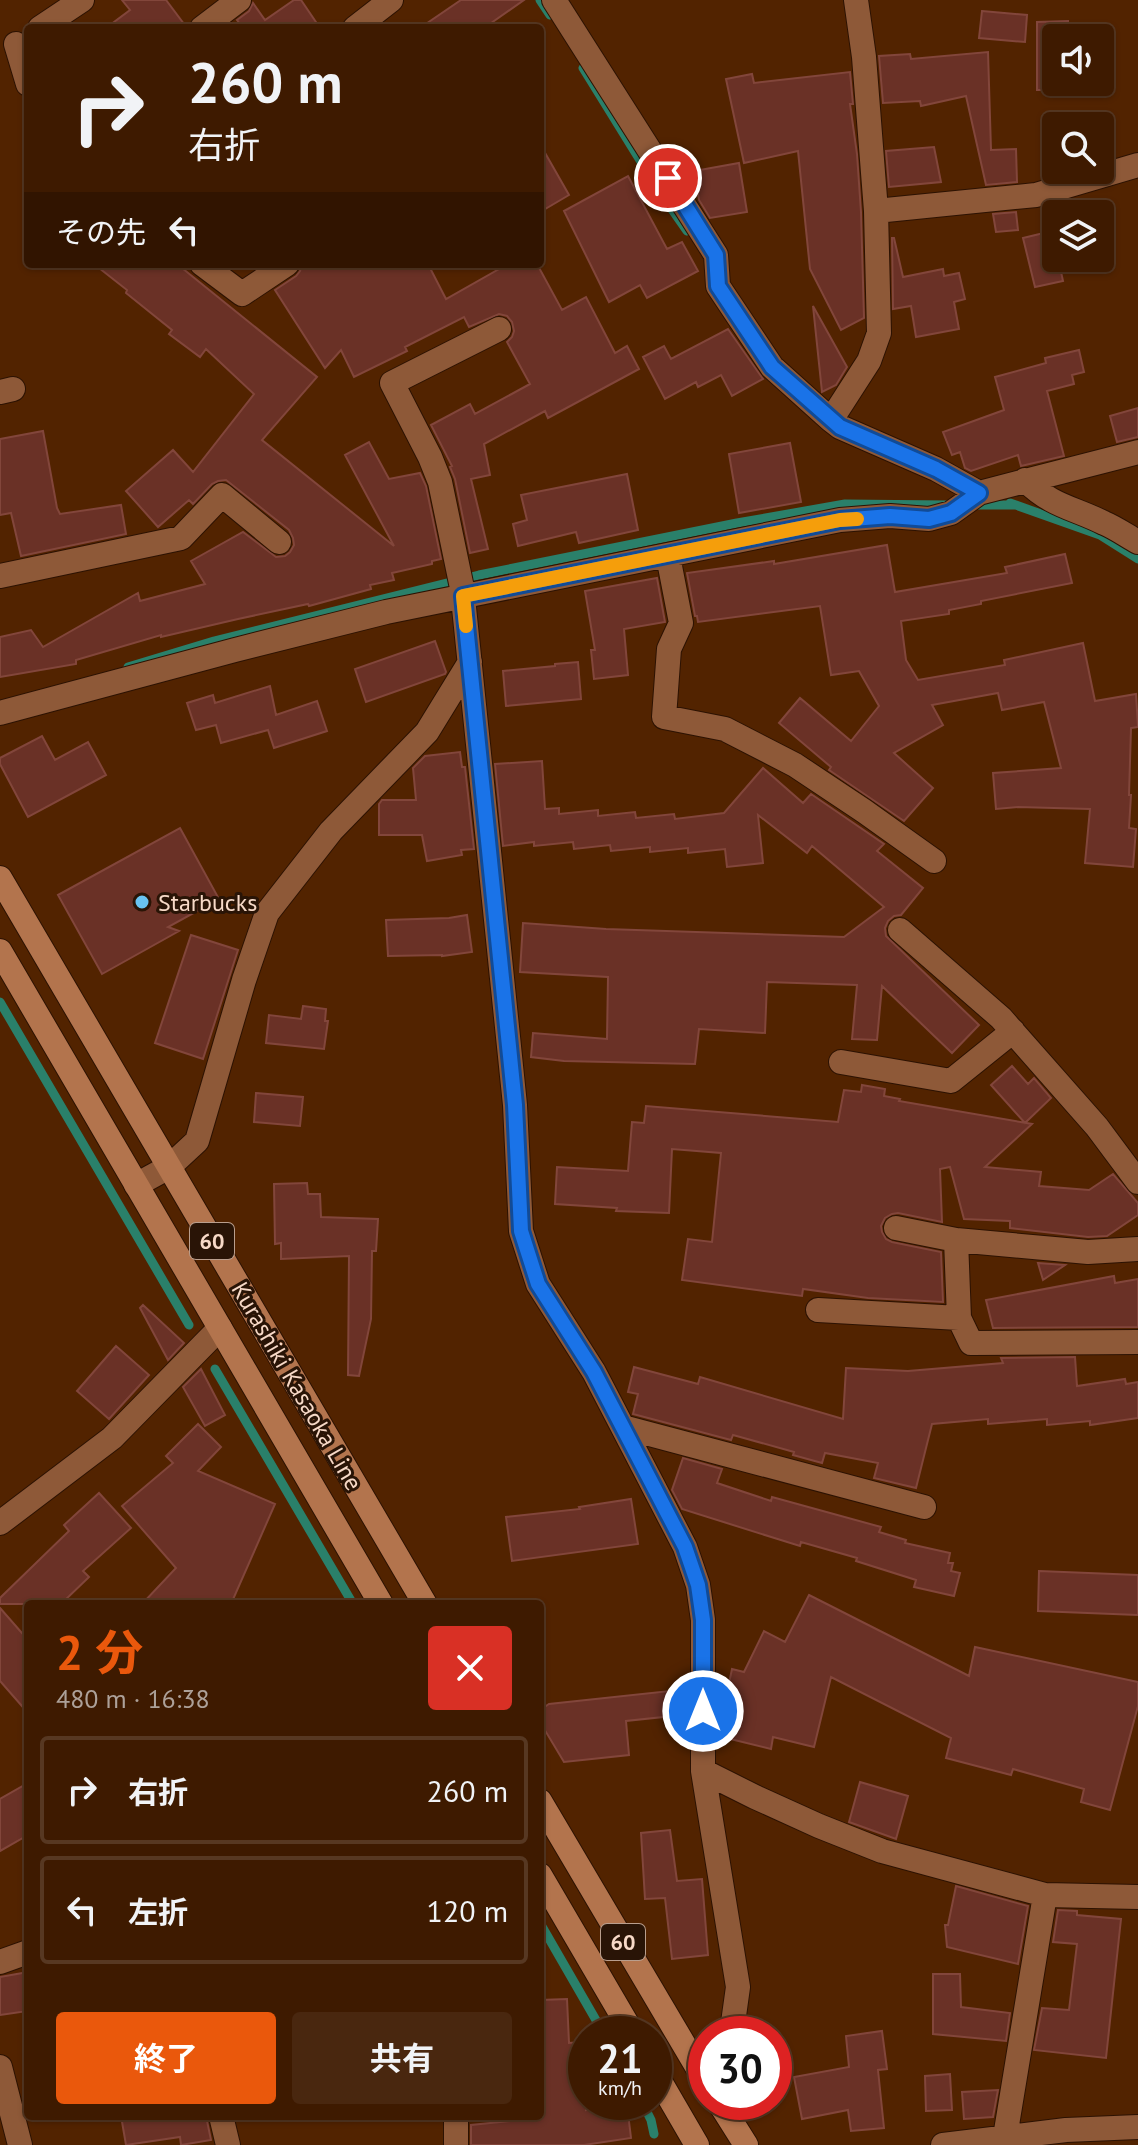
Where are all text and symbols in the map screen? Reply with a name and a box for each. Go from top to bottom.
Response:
map controls [1042,24,1114,272]
button: sound [1042,24,1114,96]
text: 260 m [188,46,343,118]
icon: right [56,56,160,160]
button: search [1042,112,1114,184]
text: 右折 [188,121,260,168]
pin [634,144,702,212]
icon: arrive [646,156,690,200]
button: layers [1042,200,1114,272]
icon: left [162,208,206,252]
text: その先 [56,212,146,251]
place label: Starbucks [158,887,257,918]
marker: Starbucks [133,893,151,911]
road number: 60 [190,1223,234,1259]
street label: Kurashiki Kasaoka Line [225,1276,369,1496]
text: 2 分 [56,1621,143,1683]
button: close [428,1626,512,1710]
position arrow [661,1669,745,1753]
text: 480 m · 16:38 [56,1682,210,1715]
icon: right [60,1768,104,1812]
text: 260 m [427,1771,508,1810]
text: 右折 [128,1772,188,1811]
icon: left [60,1888,104,1932]
text: 120 m [427,1891,508,1930]
text: 左折 [128,1892,188,1931]
road number: 60 [601,1924,645,1960]
button: 終了 [56,2012,276,2104]
button: 共有 [292,2012,512,2104]
speed limit sign: 30 [688,2016,792,2120]
text: 21 [597,2032,643,2084]
text: km/h [598,2075,642,2101]

